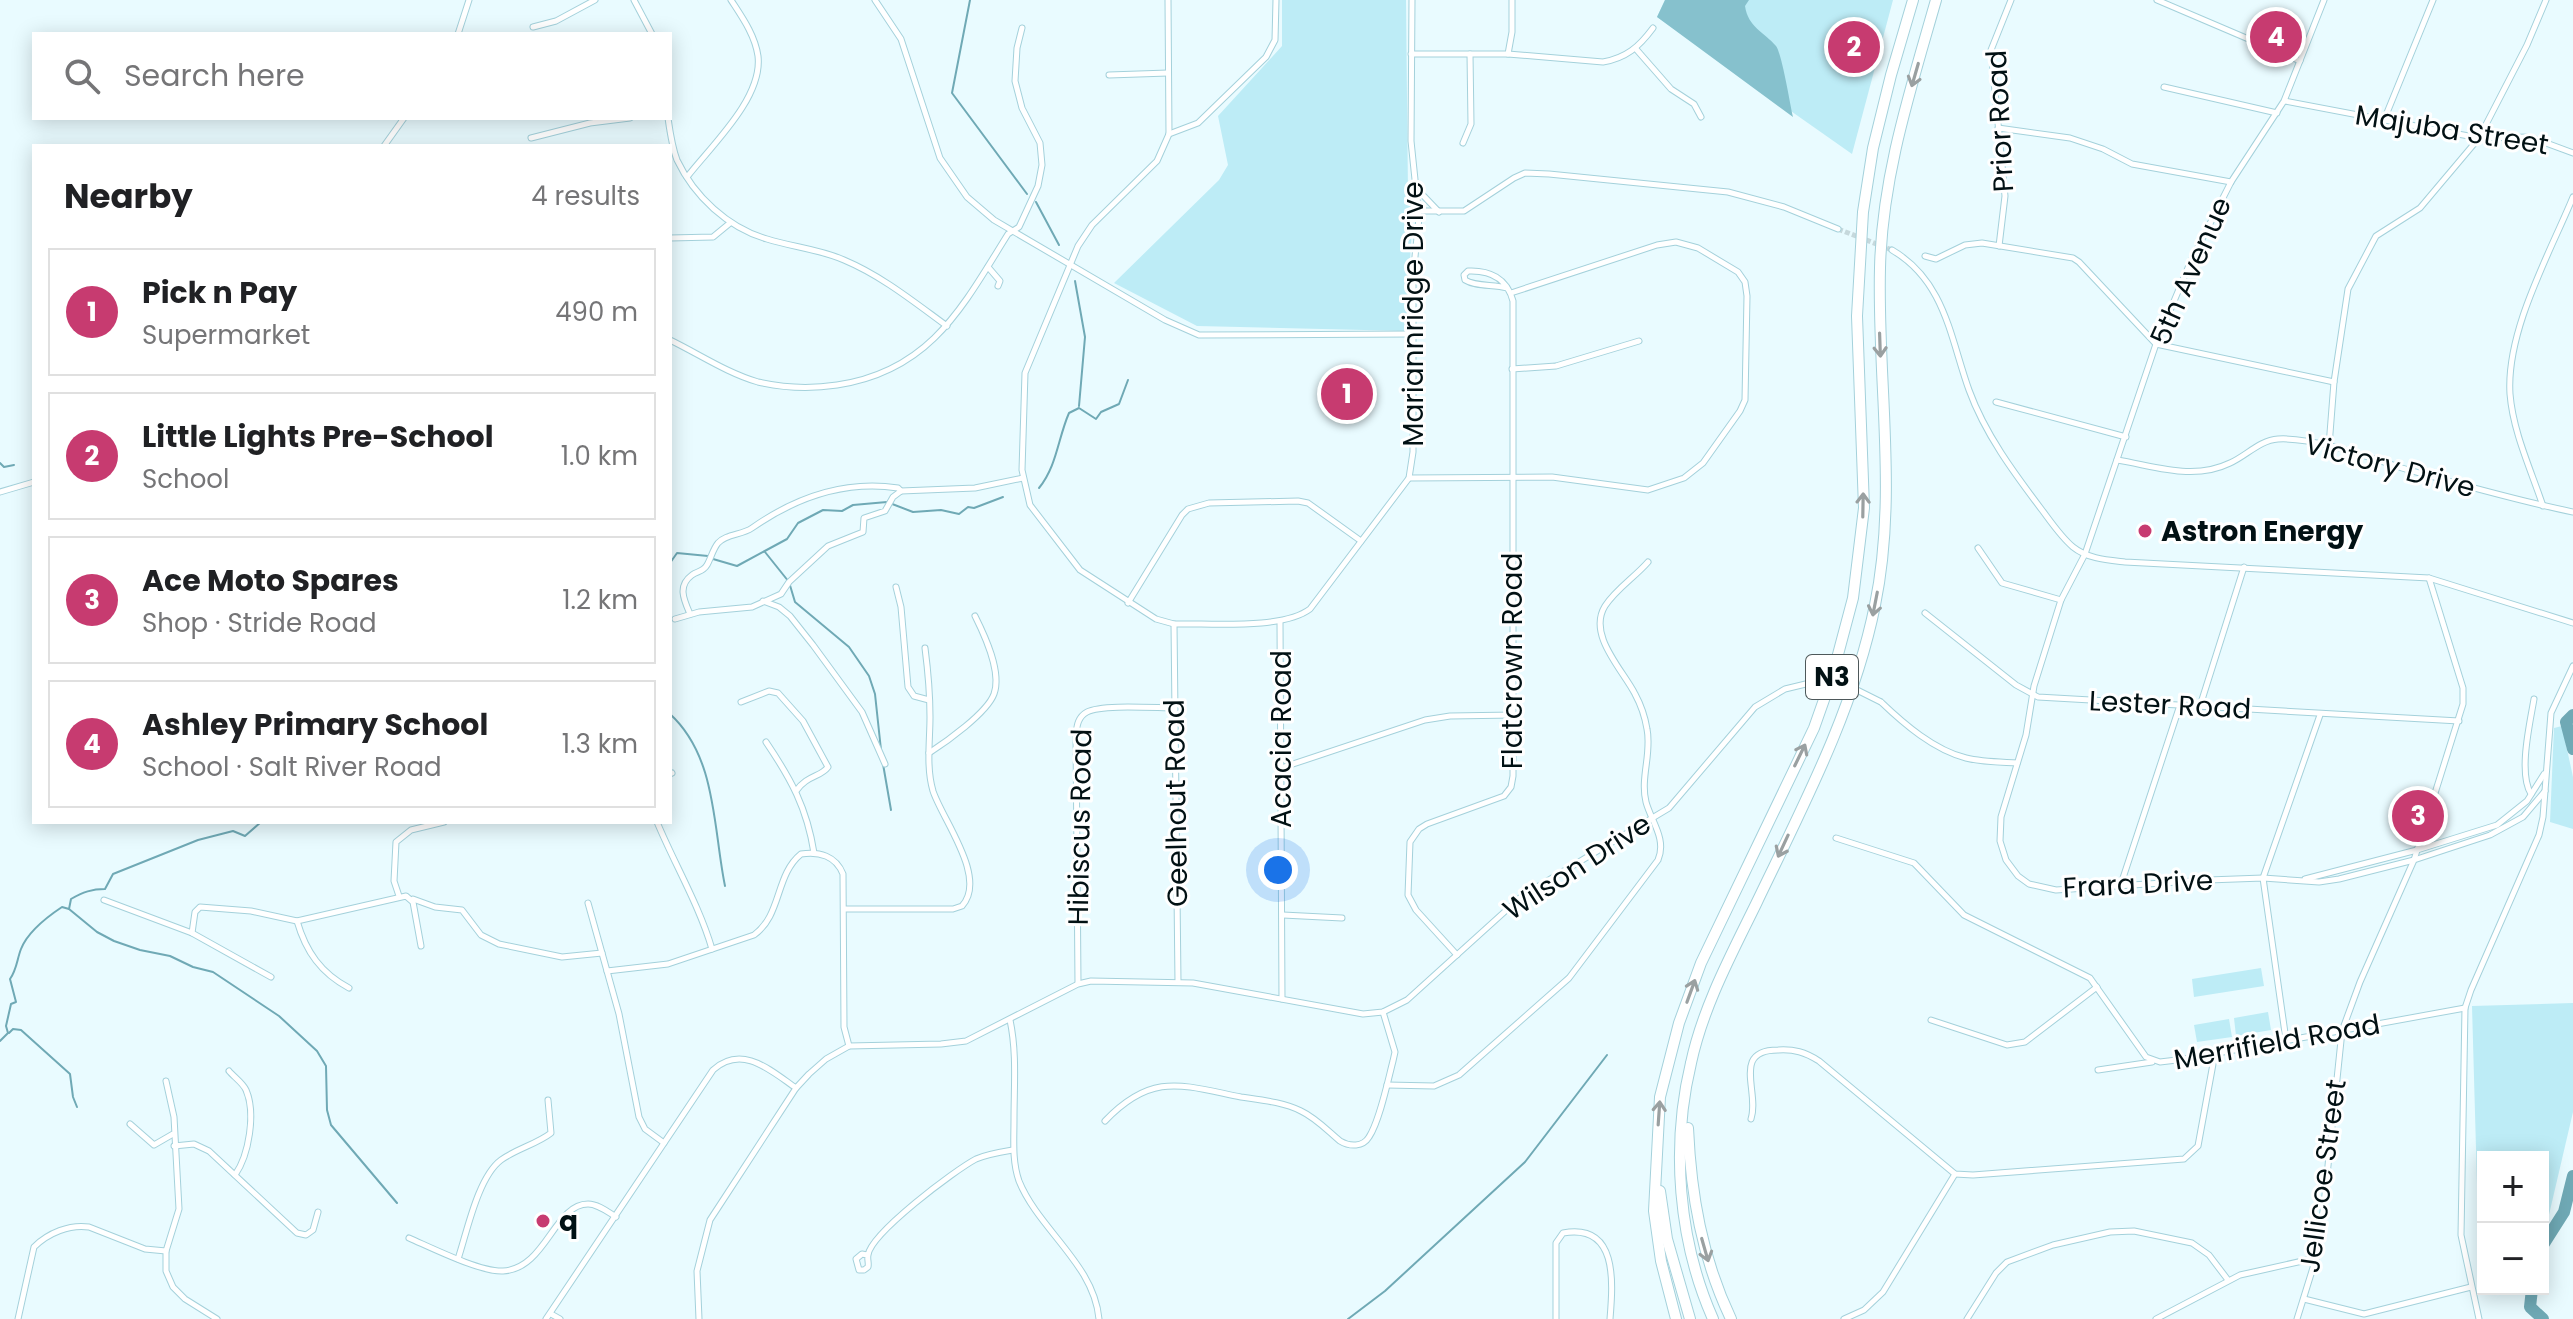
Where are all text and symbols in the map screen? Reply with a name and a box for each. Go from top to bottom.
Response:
pin: 4 [2250,7,2302,67]
pin: 2 [1828,17,1880,77]
search box [32,32,672,120]
street label: Prior Road [1977,49,2023,193]
icon: search [60,54,104,98]
text: Search here [124,54,305,97]
one-way arrow [1906,61,1921,87]
street label: Majuba Street [2353,95,2551,165]
text: Nearby [64,172,193,220]
text: 4 results [531,178,640,214]
street label: Mariannridge Drive [1394,181,1433,447]
street label: 5th Avenue [2141,191,2241,351]
text: Pick n Pay [142,271,297,314]
text: 1 [87,294,97,330]
text: 490 m [555,294,638,330]
text: Supermarket [142,317,310,353]
one-way arrow [1873,331,1888,358]
pin: 1 [1321,364,1373,424]
text: Little Lights Pre-School [142,415,494,458]
street label: Victory Drive [2301,425,2479,507]
text: 2 [85,438,99,474]
text: 1.0 km [561,438,638,474]
text: School [142,461,229,497]
one-way arrow [1855,492,1871,519]
place label: Astron Energy [2161,512,2364,551]
marker: Astron Energy [2136,522,2154,540]
street label: Flatcrown Road [1493,553,1532,769]
text: Ace Moto Spares [142,559,399,602]
text: 3 [84,582,100,618]
text: 1.2 km [562,582,638,618]
one-way arrow [1867,591,1882,616]
text: Shop · Stride Road [142,605,377,641]
street label: Acacia Road [1262,650,1301,828]
road number: N3 [1806,655,1858,699]
street label: Lester Road [2088,681,2252,729]
street label: Geelhout Road [1155,699,1197,907]
text: Ashley Primary School [142,703,488,746]
text: 4 [83,726,101,762]
text: 1.3 km [562,726,638,762]
street label: Hibiscus Road [1059,728,1101,926]
one-way arrow [1793,744,1809,768]
text: School · Salt River Road [142,749,442,785]
pin: 3 [2392,786,2444,846]
street label: Wilson Drive [1495,805,1659,929]
one-way arrow [1775,834,1790,858]
your location [1258,850,1298,890]
street label: Frara Drive [2062,861,2214,907]
one-way arrow [1685,979,1699,1004]
street label: Merrifield Road [2171,1005,2383,1079]
street label: Jellicoe Street [2290,1077,2356,1275]
one-way arrow [1652,1100,1667,1127]
map controls [2477,1151,2549,1295]
button: + [2477,1151,2549,1223]
place label: q [559,1202,578,1241]
marker: q [534,1212,552,1230]
button: − [2477,1223,2549,1295]
one-way arrow [1698,1237,1713,1263]

